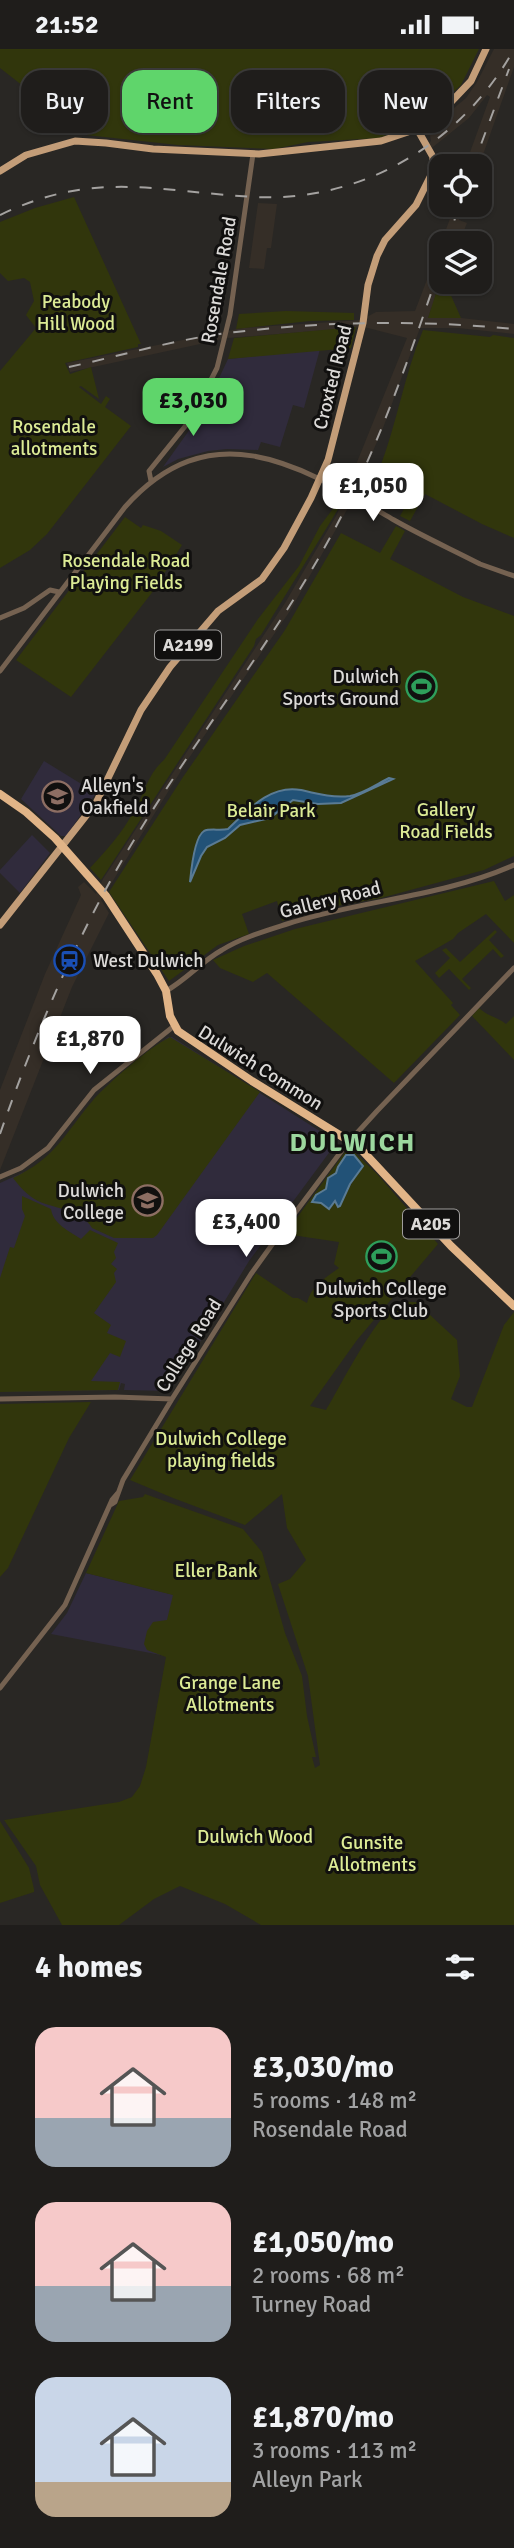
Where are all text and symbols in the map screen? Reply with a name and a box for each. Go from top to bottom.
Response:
text: 21:52 [35,9,99,41]
chip: Buy [21,70,108,133]
chip: Rent [122,70,217,133]
chip: Filters [231,70,345,133]
chip: New [359,70,452,133]
map controls [429,154,492,294]
button: locate [429,154,492,217]
street label: Rosendale Road [196,215,242,346]
button: layers [429,231,492,294]
park label: Peabody Hill Wood [37,290,115,336]
street label: Croxted Road [308,322,358,432]
pin: £3,030 [136,379,250,438]
text: £3,030 [159,386,227,415]
park label: Rosendale allotments [11,415,97,461]
pin: £1,050 [316,463,430,523]
text: £1,050 [339,471,407,500]
park label: Rosendale Road Playing Fields [62,549,190,595]
road number: A2199 [155,631,221,659]
place label: Dulwich Sports Ground [282,665,399,711]
sports icon: Dulwich Sports Ground [405,670,439,704]
place label: Alleyn's Oakfield [81,774,149,820]
school or university icon: Alleyn's Oakfield [41,779,75,813]
park label: Gallery Road Fields [399,798,493,844]
park label: Belair Park [226,799,316,823]
street label: Gallery Road [277,876,383,924]
station icon: West Dulwich [53,943,87,977]
place label: West Dulwich [93,949,204,973]
pin: £1,870 [33,1017,147,1076]
street label: Dulwich Common [194,1020,327,1116]
text: £1,870 [56,1024,124,1053]
district label: DULWICH [290,1127,416,1159]
place label: Dulwich College [57,1179,124,1225]
school or university icon: Dulwich College [130,1184,164,1218]
pin: £3,400 [189,1199,303,1259]
text: £3,400 [212,1207,280,1236]
road number: A205 [403,1209,459,1239]
sports icon: Dulwich College Sports Club [364,1240,398,1274]
place label: Dulwich College Sports Club [315,1277,447,1323]
street label: College Road [151,1294,227,1397]
park label: Dulwich College playing fields [155,1427,287,1473]
park label: Eller Bank [174,1559,258,1583]
park label: Grange Lane Allotments [179,1671,281,1717]
park label: Dulwich Wood [197,1825,313,1849]
park label: Gunsite Allotments [328,1831,416,1877]
icon: filters [441,1948,479,1986]
text: 4 homes [35,1949,142,1986]
text: £3,030/mo [252,2049,394,2086]
icon: home [91,2055,175,2139]
text: 5 rooms · 148 m² [252,2086,417,2115]
text: Rosendale Road [252,2115,408,2144]
text: £1,050/mo [252,2224,394,2261]
icon: home [91,2230,175,2314]
text: 2 rooms · 68 m² [252,2261,405,2290]
text: Turney Road [252,2290,371,2319]
text: £1,870/mo [252,2399,394,2436]
icon: home [91,2405,175,2489]
text: 3 rooms · 113 m² [252,2436,417,2465]
text: Alleyn Park [252,2465,363,2494]

